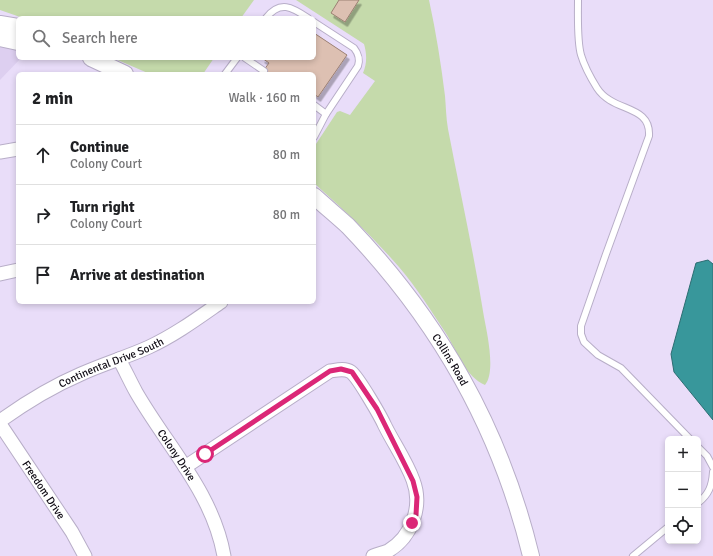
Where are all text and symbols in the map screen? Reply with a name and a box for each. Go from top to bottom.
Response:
search box [16,16,316,60]
icon: search [30,27,52,49]
text: Search here [62,29,138,47]
text: 2 min [32,88,73,109]
text: Walk · 160 m [229,90,300,106]
text: Continue [70,138,129,156]
icon: ahead [32,144,54,166]
text: 80 m [273,147,300,163]
text: Colony Court [70,156,142,172]
text: Turn right [70,198,135,216]
icon: right [32,204,54,226]
text: 80 m [273,207,300,223]
text: Colony Court [70,216,142,232]
icon: arrive [32,264,54,286]
text: Arrive at destination [70,266,205,284]
street label: Collins Road [429,331,471,388]
street label: Continental Drive South [56,335,166,391]
street label: Colony Drive [155,427,198,483]
map controls [665,436,701,544]
button: + [665,436,701,472]
route start [196,445,214,463]
street label: Freedom Drive [19,458,68,522]
button: − [665,472,701,508]
button: locate [665,508,701,544]
route end [403,514,421,532]

